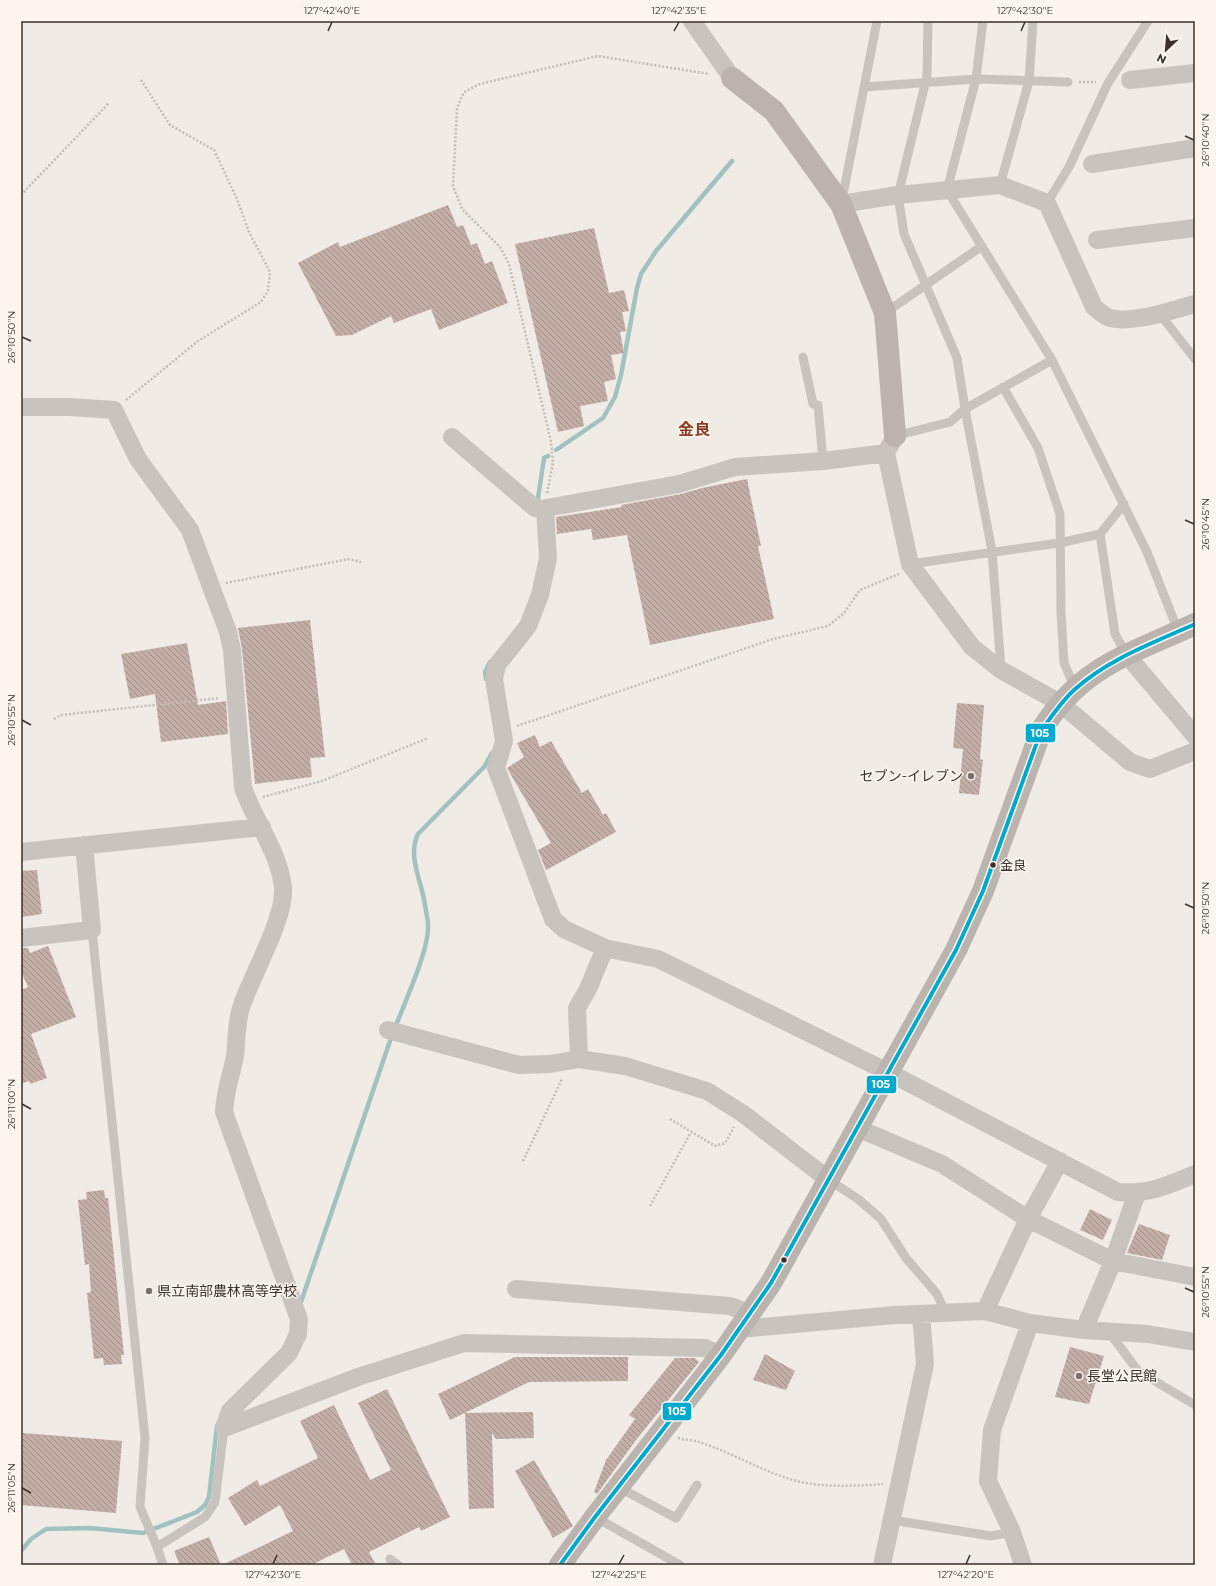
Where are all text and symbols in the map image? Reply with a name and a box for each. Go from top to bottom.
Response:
text: 127°42'40"E [304,4,361,17]
text: 127°42'35"E [651,4,707,17]
text: 127°42'30"E [997,4,1053,17]
north arrow [1146,30,1186,70]
text: N [1155,51,1169,67]
text: 26°10'40"N [1199,113,1212,167]
text: 26°10'50"N [5,311,18,363]
district label: 金良 [678,420,710,439]
text: 26°10'45"N [1199,498,1212,550]
text: 26°10'55"N [5,694,18,746]
line badge: 105 [1025,723,1056,743]
text: 105 [1031,726,1050,740]
place label: セブン-イレブン [860,767,963,785]
marker: セブン-イレブン [966,771,976,781]
place label: 金良 [1000,857,1026,873]
marker: 金良 [988,860,998,870]
text: 26°10'50"N [1199,882,1212,934]
line badge: 105 [866,1075,897,1094]
text: 105 [872,1077,891,1091]
text: 26°11'00"N [5,1079,18,1129]
unlabelled marker [779,1255,789,1265]
text: 26°10'55"N [1199,1266,1212,1318]
place label: 県立南部農林高等学校 [157,1282,297,1300]
marker: 県立南部農林高等学校 [144,1286,154,1296]
place label: 長堂公民館 [1087,1367,1157,1385]
marker: 長堂公民館 [1074,1371,1084,1381]
line badge: 105 [662,1402,692,1421]
text: 105 [668,1404,687,1418]
text: 26°11'05"N [5,1463,18,1513]
text: 127°42'30"E [245,1568,301,1581]
text: 127°42'25"E [591,1568,647,1581]
text: 127°42'20"E [938,1568,994,1581]

